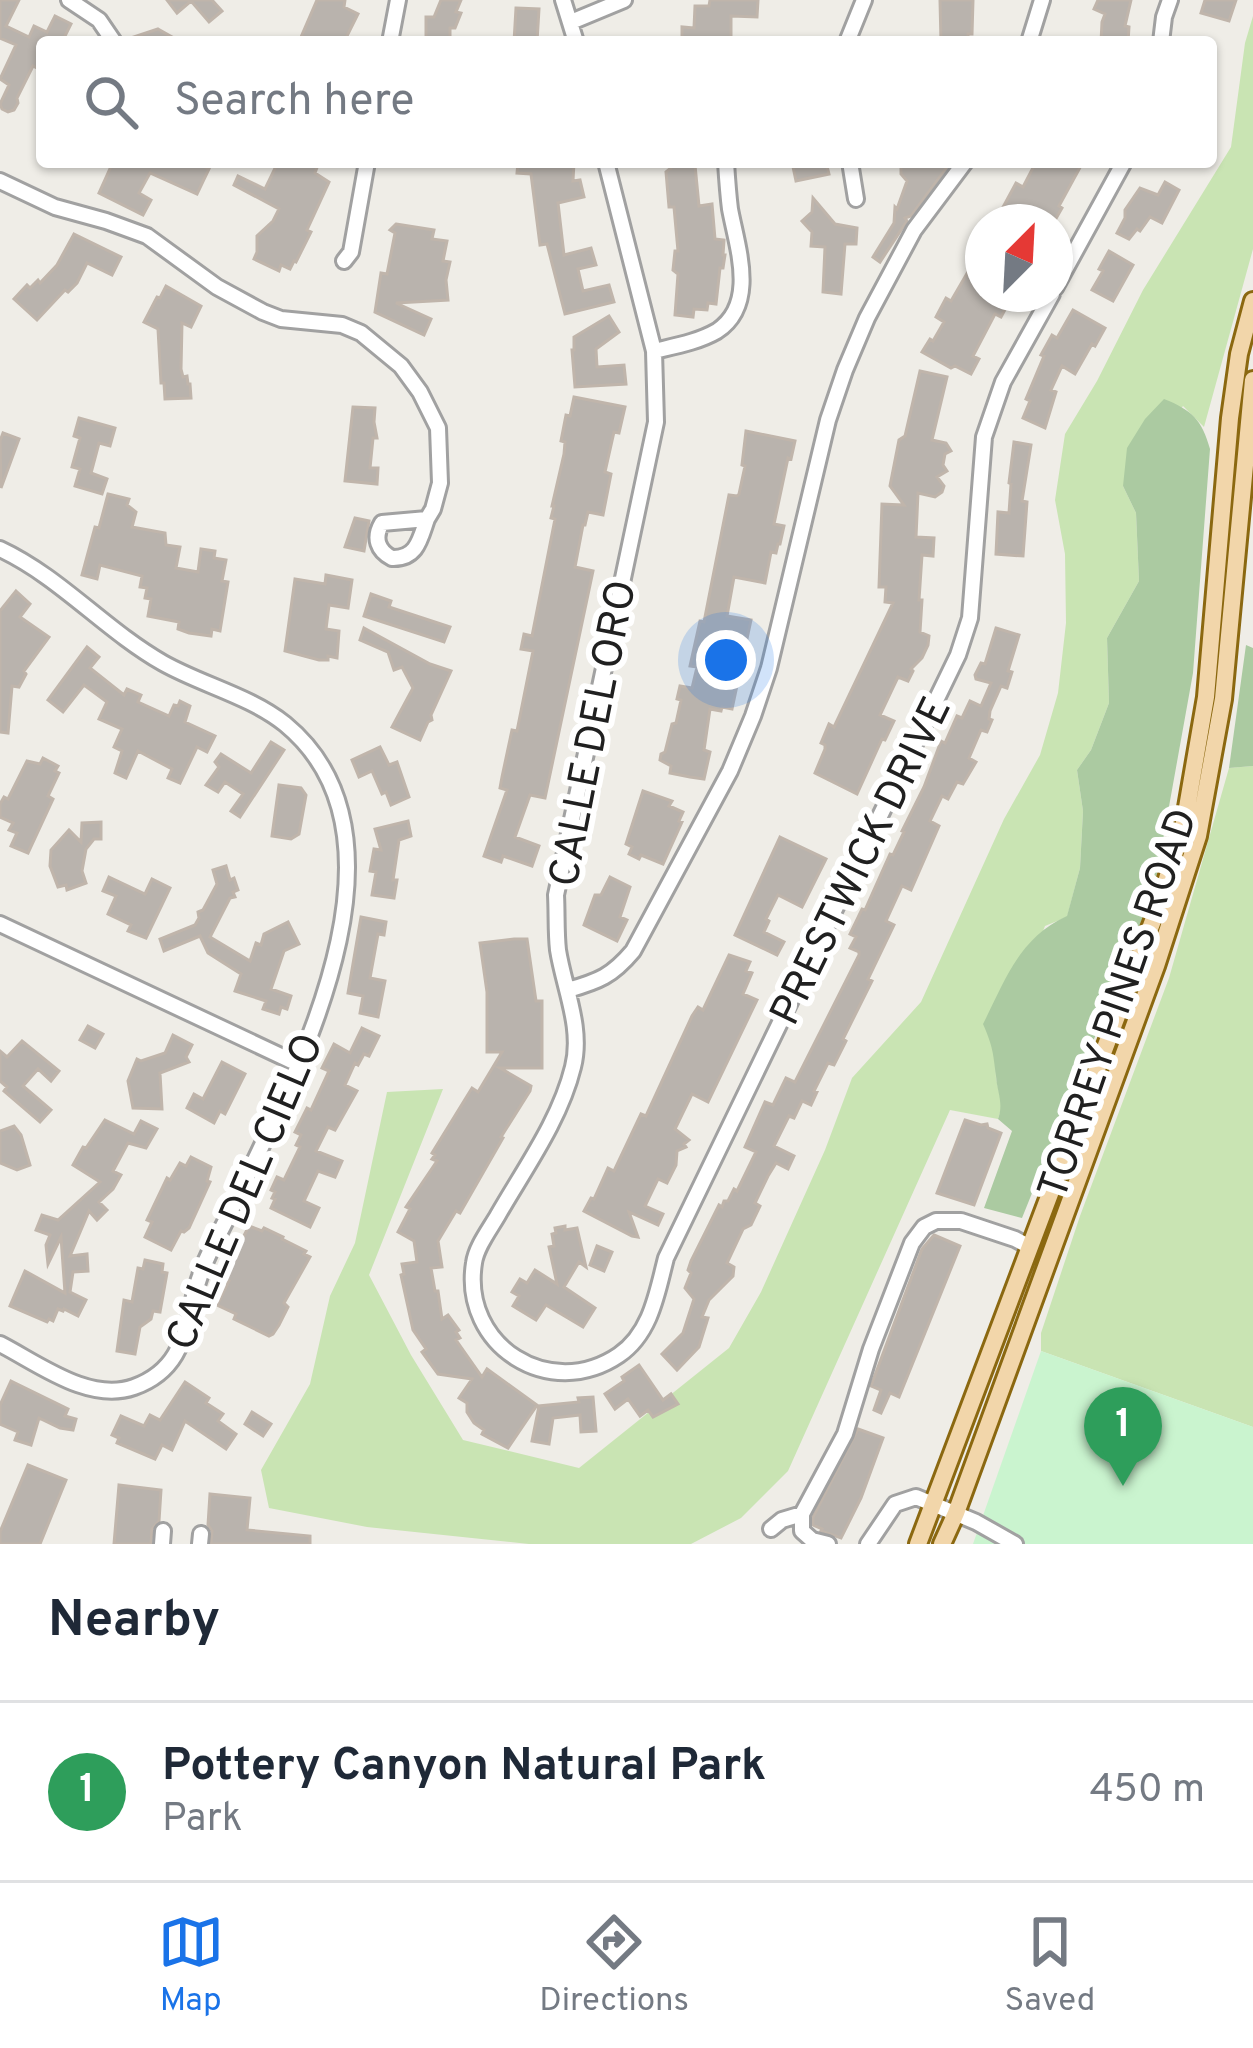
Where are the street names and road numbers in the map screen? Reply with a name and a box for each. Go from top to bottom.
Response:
street label: CALLE DEL ORO [540,576,651,892]
street label: PRESTWICK DRIVE [761,689,965,1035]
street label: TORREY PINES ROAD [1029,802,1212,1207]
street label: CALLE DEL CIELO [156,1026,338,1359]

